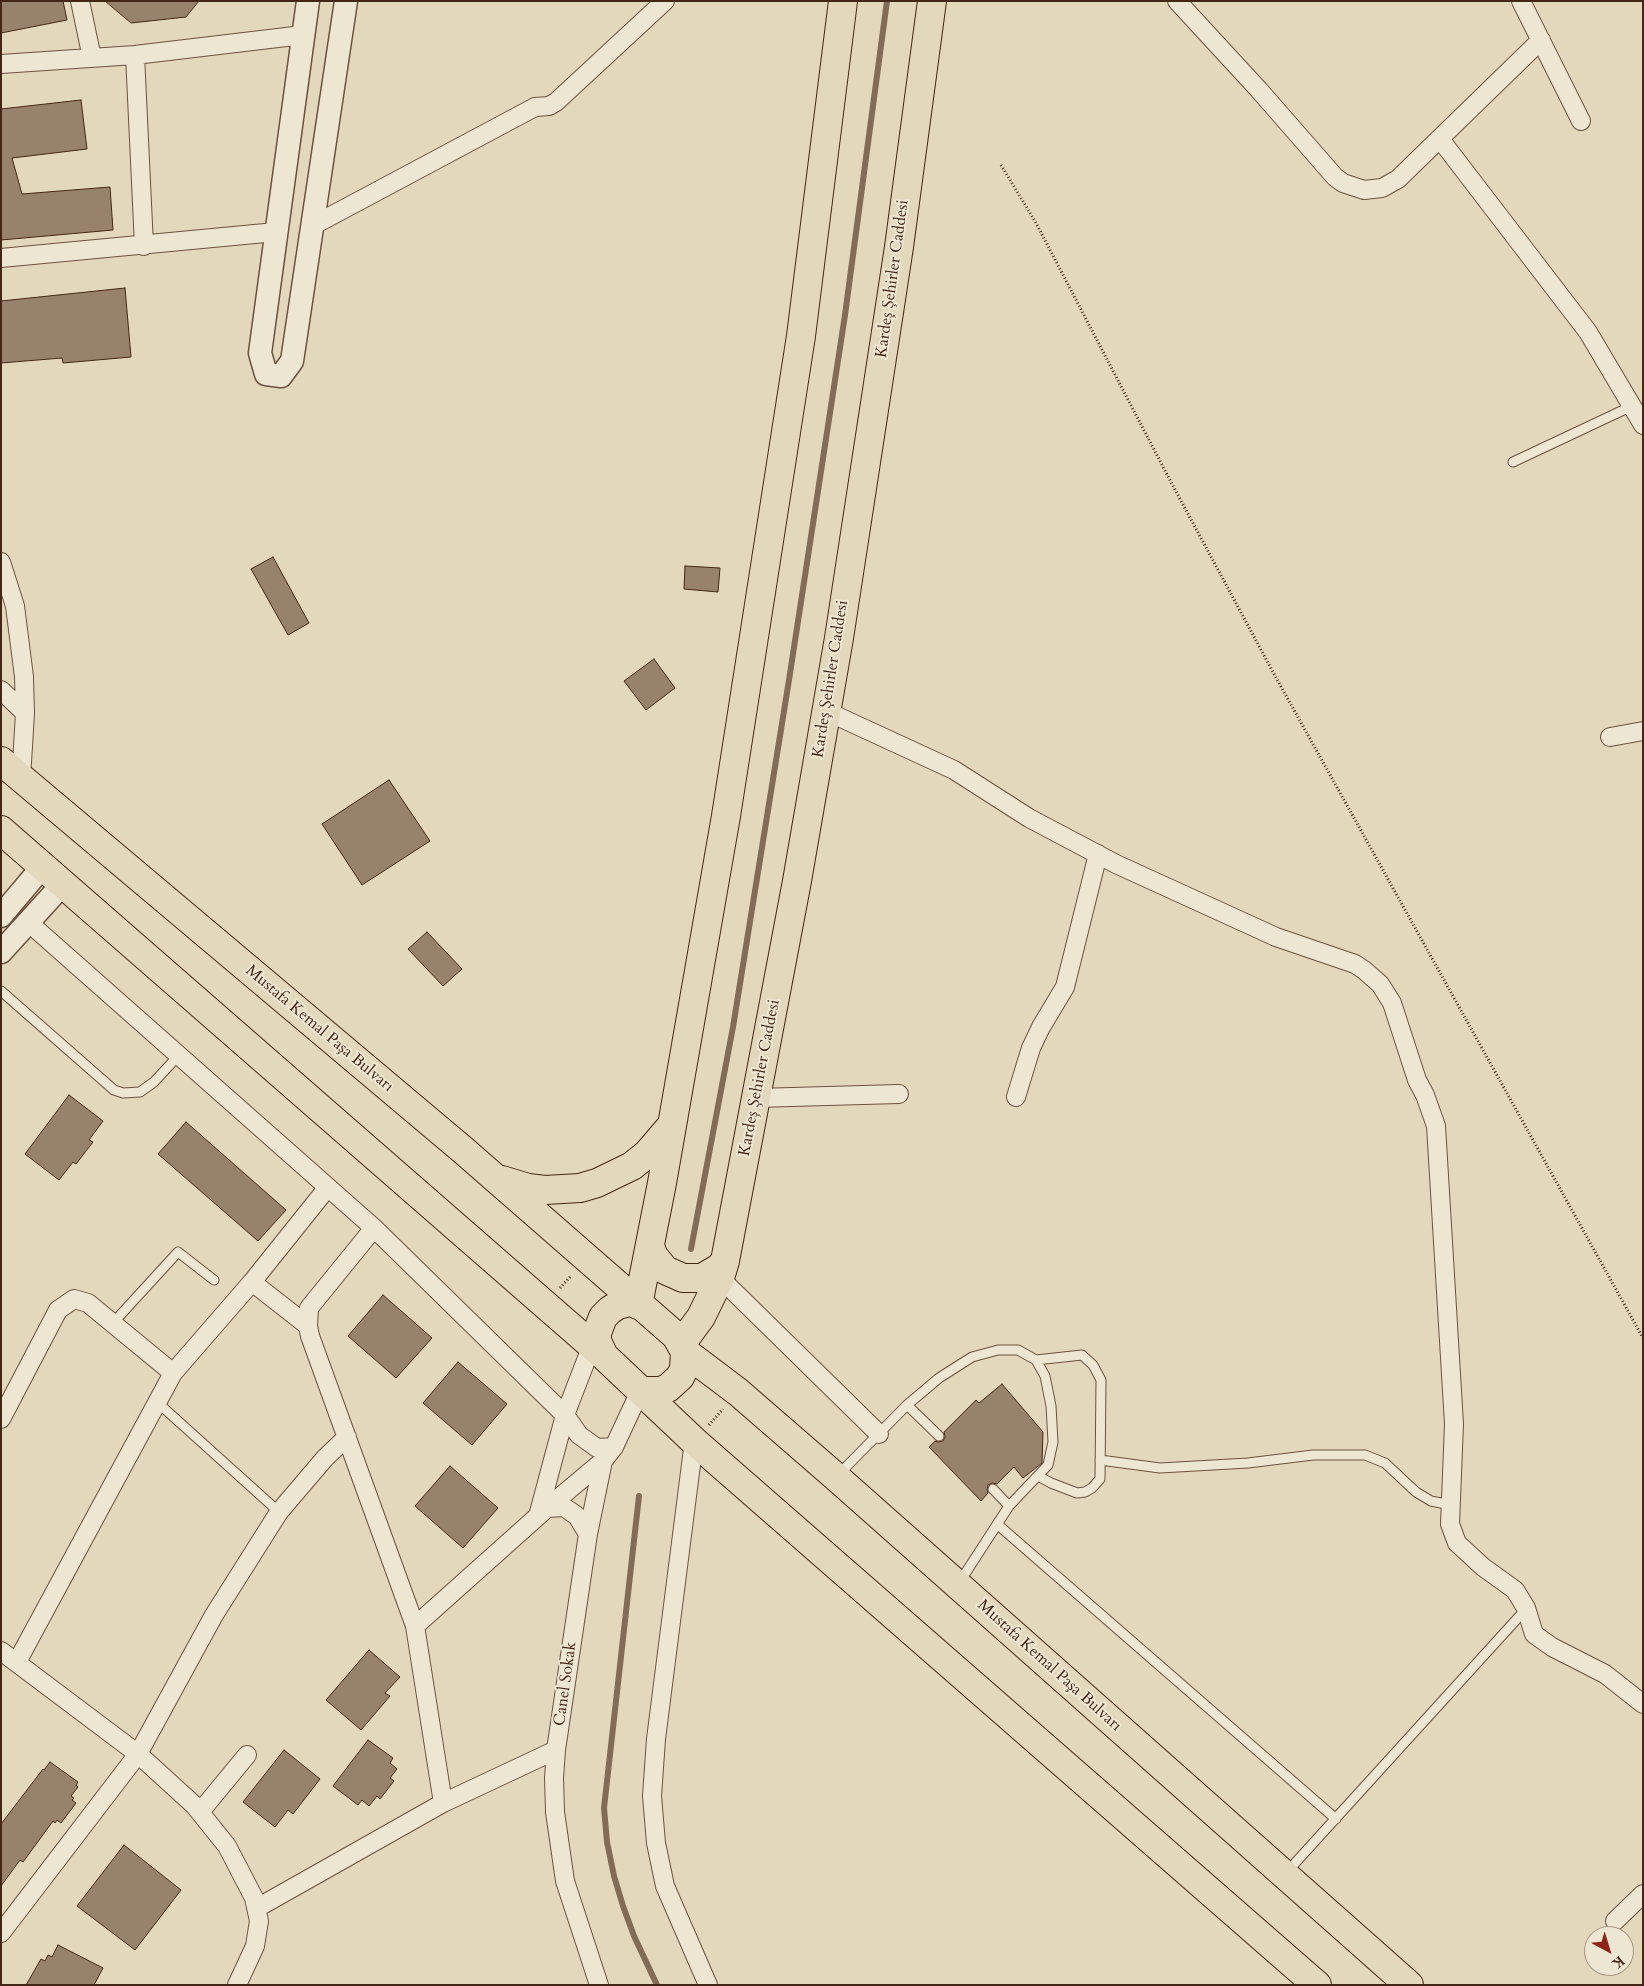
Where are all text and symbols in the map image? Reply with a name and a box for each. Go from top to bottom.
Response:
street label: Kardeş Şehirler Caddesi [872,199,914,359]
street label: Kardeş Şehirler Caddesi [809,599,853,759]
street label: Mustafa Kemal Paşa Bulvarı [241,961,397,1097]
street label: Kardeş Şehirler Caddesi [735,998,785,1158]
street label: Mustafa Kemal Paşa Bulvarı [973,1596,1125,1736]
street label: Canel Sokak [551,1641,581,1727]
north arrow [1584,1926,1634,1976]
text: K [1608,1951,1629,1973]

